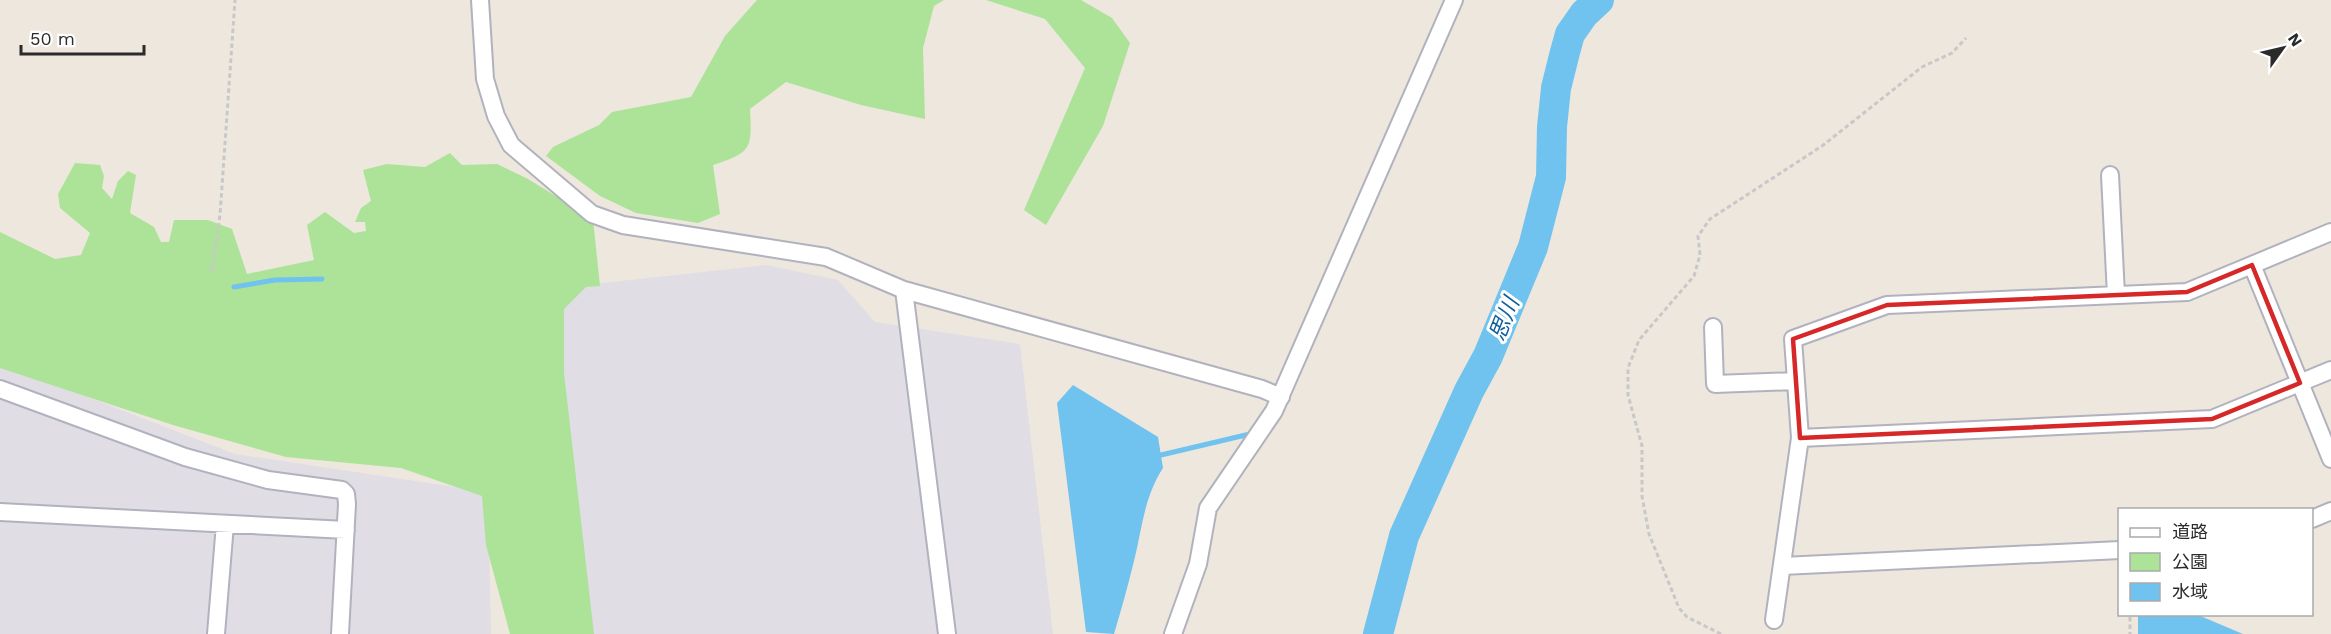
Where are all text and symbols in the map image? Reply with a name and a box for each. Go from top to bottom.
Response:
scale bar [21,18,144,56]
north arrow [2253,18,2313,78]
text: 50 m [30,28,75,49]
text: N [2284,30,2306,50]
water label: 思川 [1484,292,1525,344]
legend [2118,508,2313,616]
text: 道路 [2172,521,2208,542]
text: 公園 [2172,551,2208,572]
text: 水域 [2172,581,2208,602]

